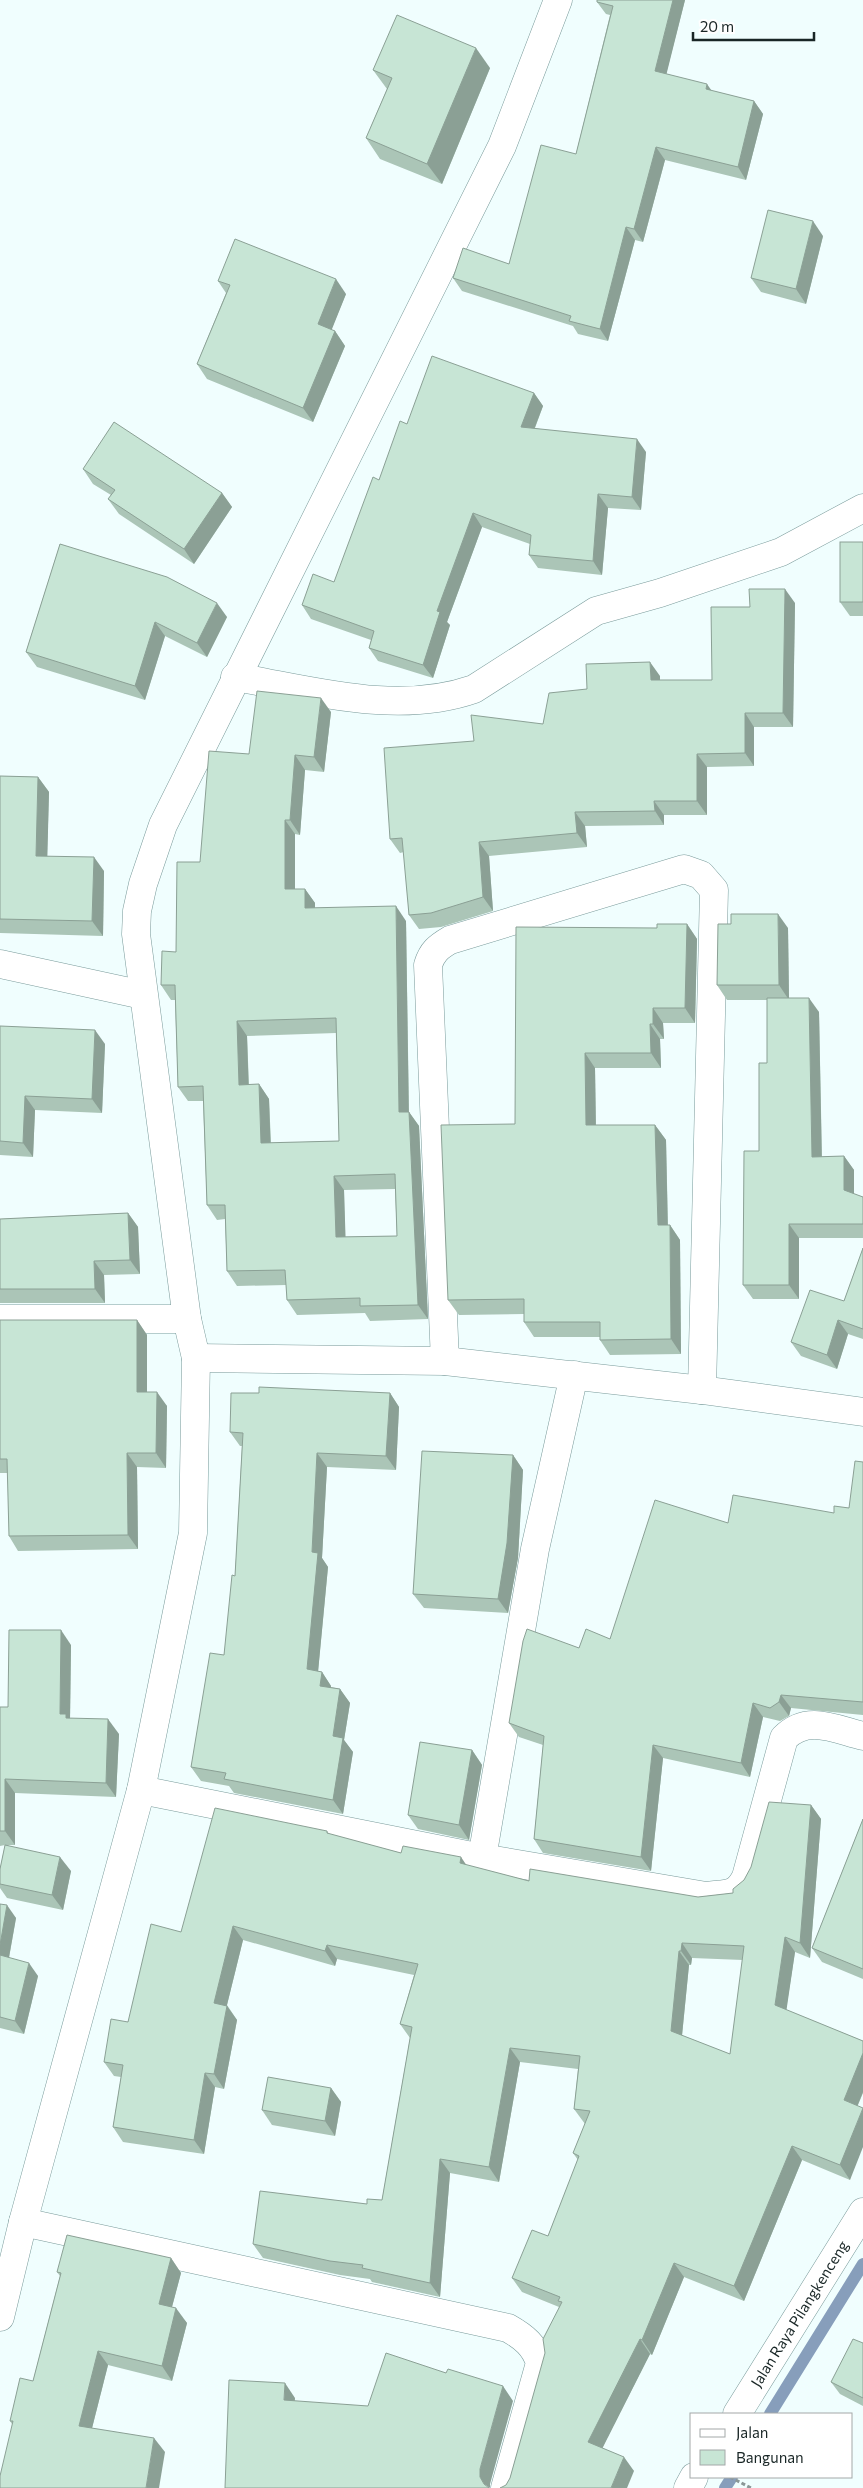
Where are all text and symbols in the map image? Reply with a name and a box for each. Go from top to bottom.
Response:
scale bar [693,10,814,42]
text: 20 m [700,17,734,35]
street label: Jalan Raya Pilangkenceng [747,2237,852,2390]
legend [690,2413,853,2478]
text: Jalan [736,2423,768,2441]
text: Bangunan [736,2448,804,2466]

